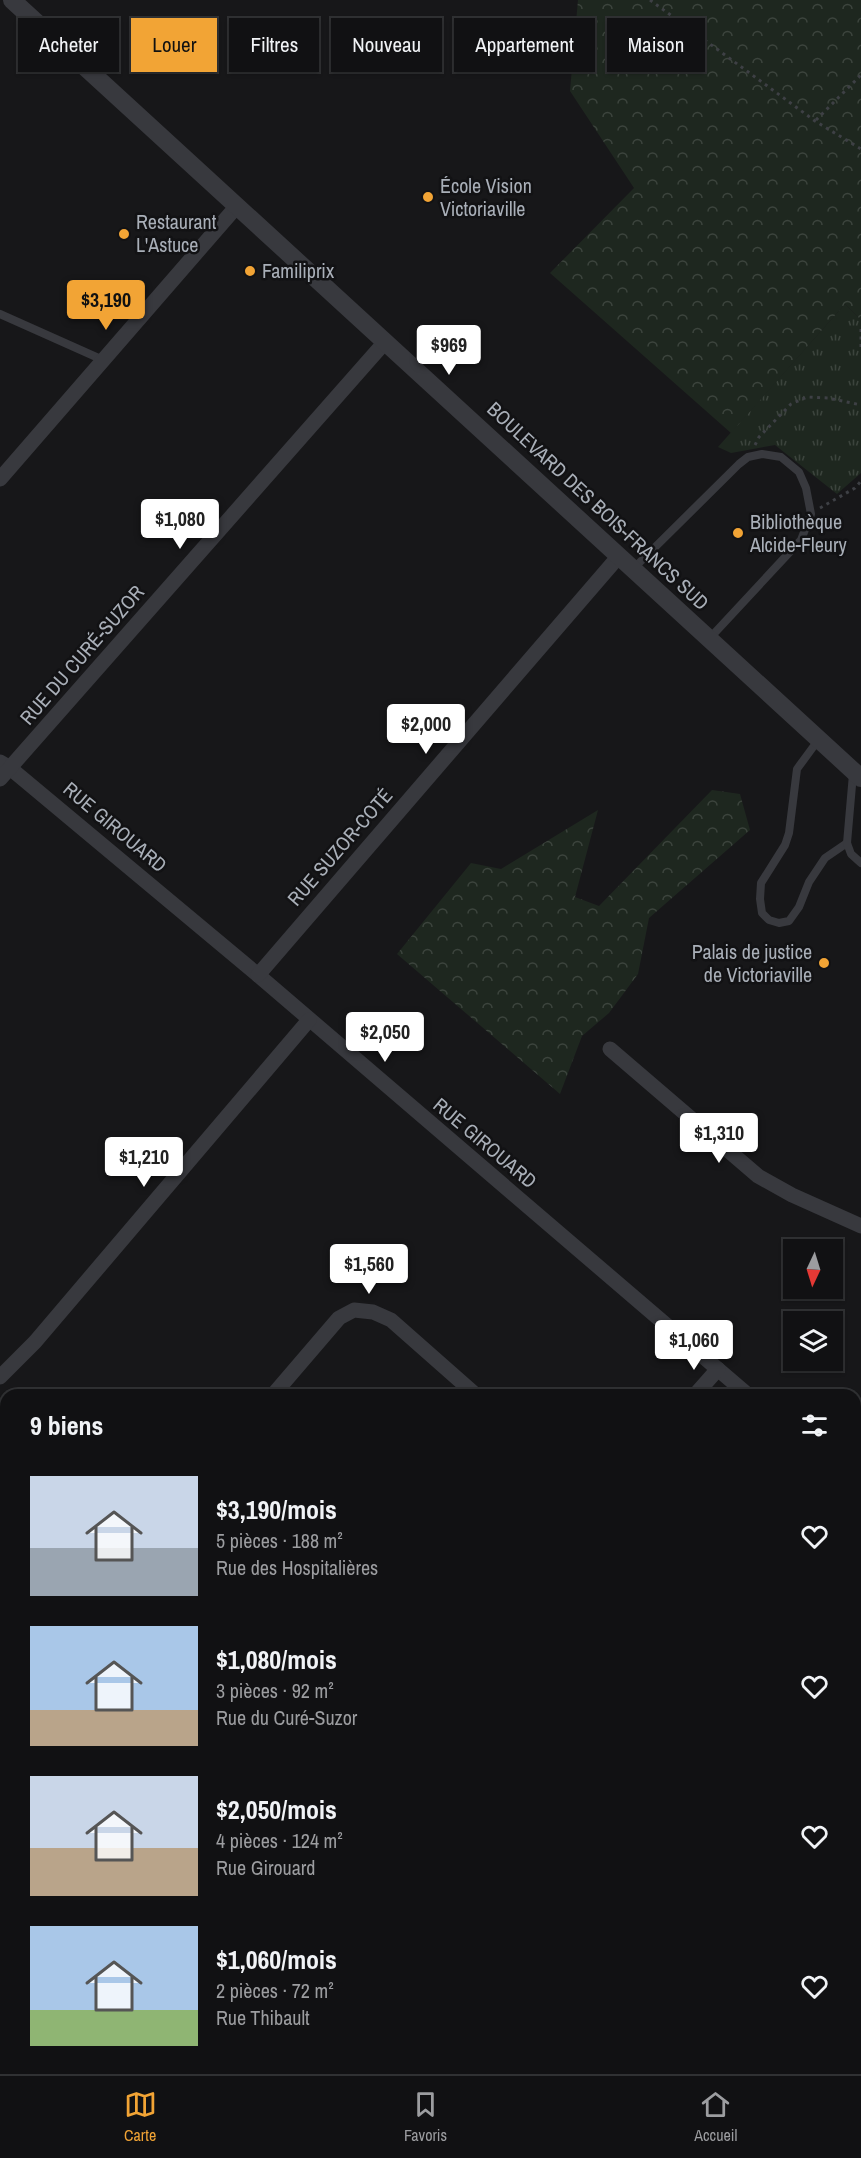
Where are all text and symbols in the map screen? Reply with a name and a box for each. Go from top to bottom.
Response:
chip: Acheter [18,18,119,72]
chip: Louer [131,18,217,72]
chip: Filtres [229,18,319,72]
chip: Nouveau [331,18,442,72]
chip: Appartement [454,18,595,72]
chip: Maison [607,18,705,72]
place label: École Vision Victoriaville [440,172,532,222]
marker: École Vision Victoriaville [421,190,435,204]
place label: Restaurant L'Astuce [136,208,217,258]
marker: Restaurant L'Astuce [117,227,131,241]
place label: Familiprix [262,257,335,284]
marker: Familiprix [243,264,257,278]
pin: $3,190 [57,280,155,331]
text: $3,190 [81,286,131,313]
pin: $969 [413,325,485,376]
text: $969 [431,331,467,358]
street label: BOULEVARD DES BOIS-FRANCS SUD [482,395,715,616]
pin: $1,080 [131,499,229,550]
text: $1,080 [155,505,205,532]
place label: Bibliothèque Alcide-Fleury [749,508,847,558]
marker: Bibliothèque Alcide-Fleury [731,526,745,540]
street label: RUE DU CURÉ-SUZOR [13,579,150,730]
pin: $2,000 [377,704,475,755]
text: $2,000 [401,710,451,737]
street label: RUE GIROUARD [58,775,173,878]
street label: RUE SUZOR-COTÉ [281,782,398,911]
place label: Palais de justice de Victoriaville [692,938,812,988]
marker: Palais de justice de Victoriaville [817,956,831,970]
pin: $2,050 [336,1012,434,1063]
text: $2,050 [360,1018,410,1045]
street label: RUE GIROUARD [428,1091,543,1194]
pin: $1,310 [670,1113,768,1164]
text: $1,310 [694,1119,744,1146]
pin: $1,210 [95,1137,193,1188]
text: $1,210 [119,1143,169,1170]
north arrow [783,1239,843,1299]
map controls [783,1239,843,1371]
pin: $1,560 [320,1244,418,1295]
text: $1,560 [344,1250,394,1277]
button: layers [783,1311,843,1371]
pin: $1,060 [645,1320,743,1371]
text: $1,060 [669,1326,719,1353]
text: 9 biens [30,1408,103,1443]
icon: filters [798,1409,831,1442]
text: $3,190/mois [216,1492,337,1527]
icon: home [78,1500,150,1572]
icon: heart [798,1520,831,1553]
text: 5 pièces · 188 m² [216,1527,343,1554]
text: Rue des Hospitalières [216,1554,378,1581]
text: $1,080/mois [216,1642,337,1677]
icon: home [78,1650,150,1722]
icon: heart [798,1670,831,1703]
text: 3 pièces · 92 m² [216,1677,334,1704]
text: Rue du Curé-Suzor [216,1704,357,1731]
text: $2,050/mois [216,1792,337,1827]
icon: home [78,1800,150,1872]
icon: heart [798,1820,831,1853]
text: 4 pièces · 124 m² [216,1827,343,1854]
text: Rue Girouard [216,1854,315,1881]
text: $1,060/mois [216,1942,337,1977]
icon: home [78,1950,150,2022]
icon: heart [798,1970,831,2003]
text: 2 pièces · 72 m² [216,1977,334,2004]
text: Rue Thibault [216,2004,310,2031]
tab: Carte [124,2088,157,2146]
tab: Favoris [404,2088,447,2146]
tab: Accueil [694,2088,737,2146]

